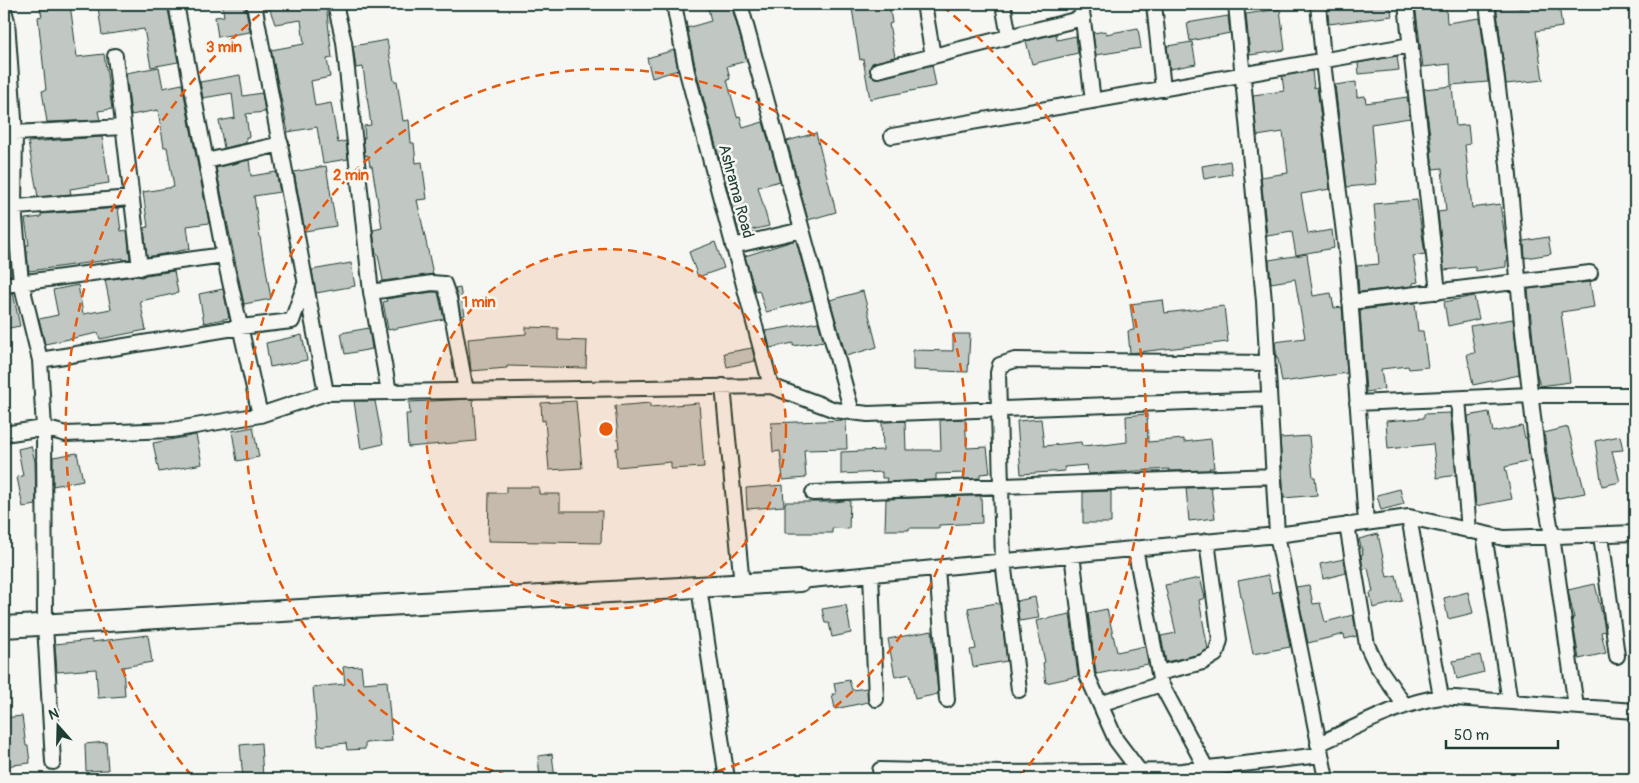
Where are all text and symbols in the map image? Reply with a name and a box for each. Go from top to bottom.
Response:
text: 3 min [206,38,242,57]
street label: Ashrama Road [714,142,758,240]
text: 2 min [333,166,369,185]
text: 1 min [462,293,496,312]
centre of rings [597,420,615,438]
north arrow [32,700,82,750]
text: N [46,705,61,724]
scale bar [1446,718,1559,750]
text: 50 m [1454,726,1489,745]

